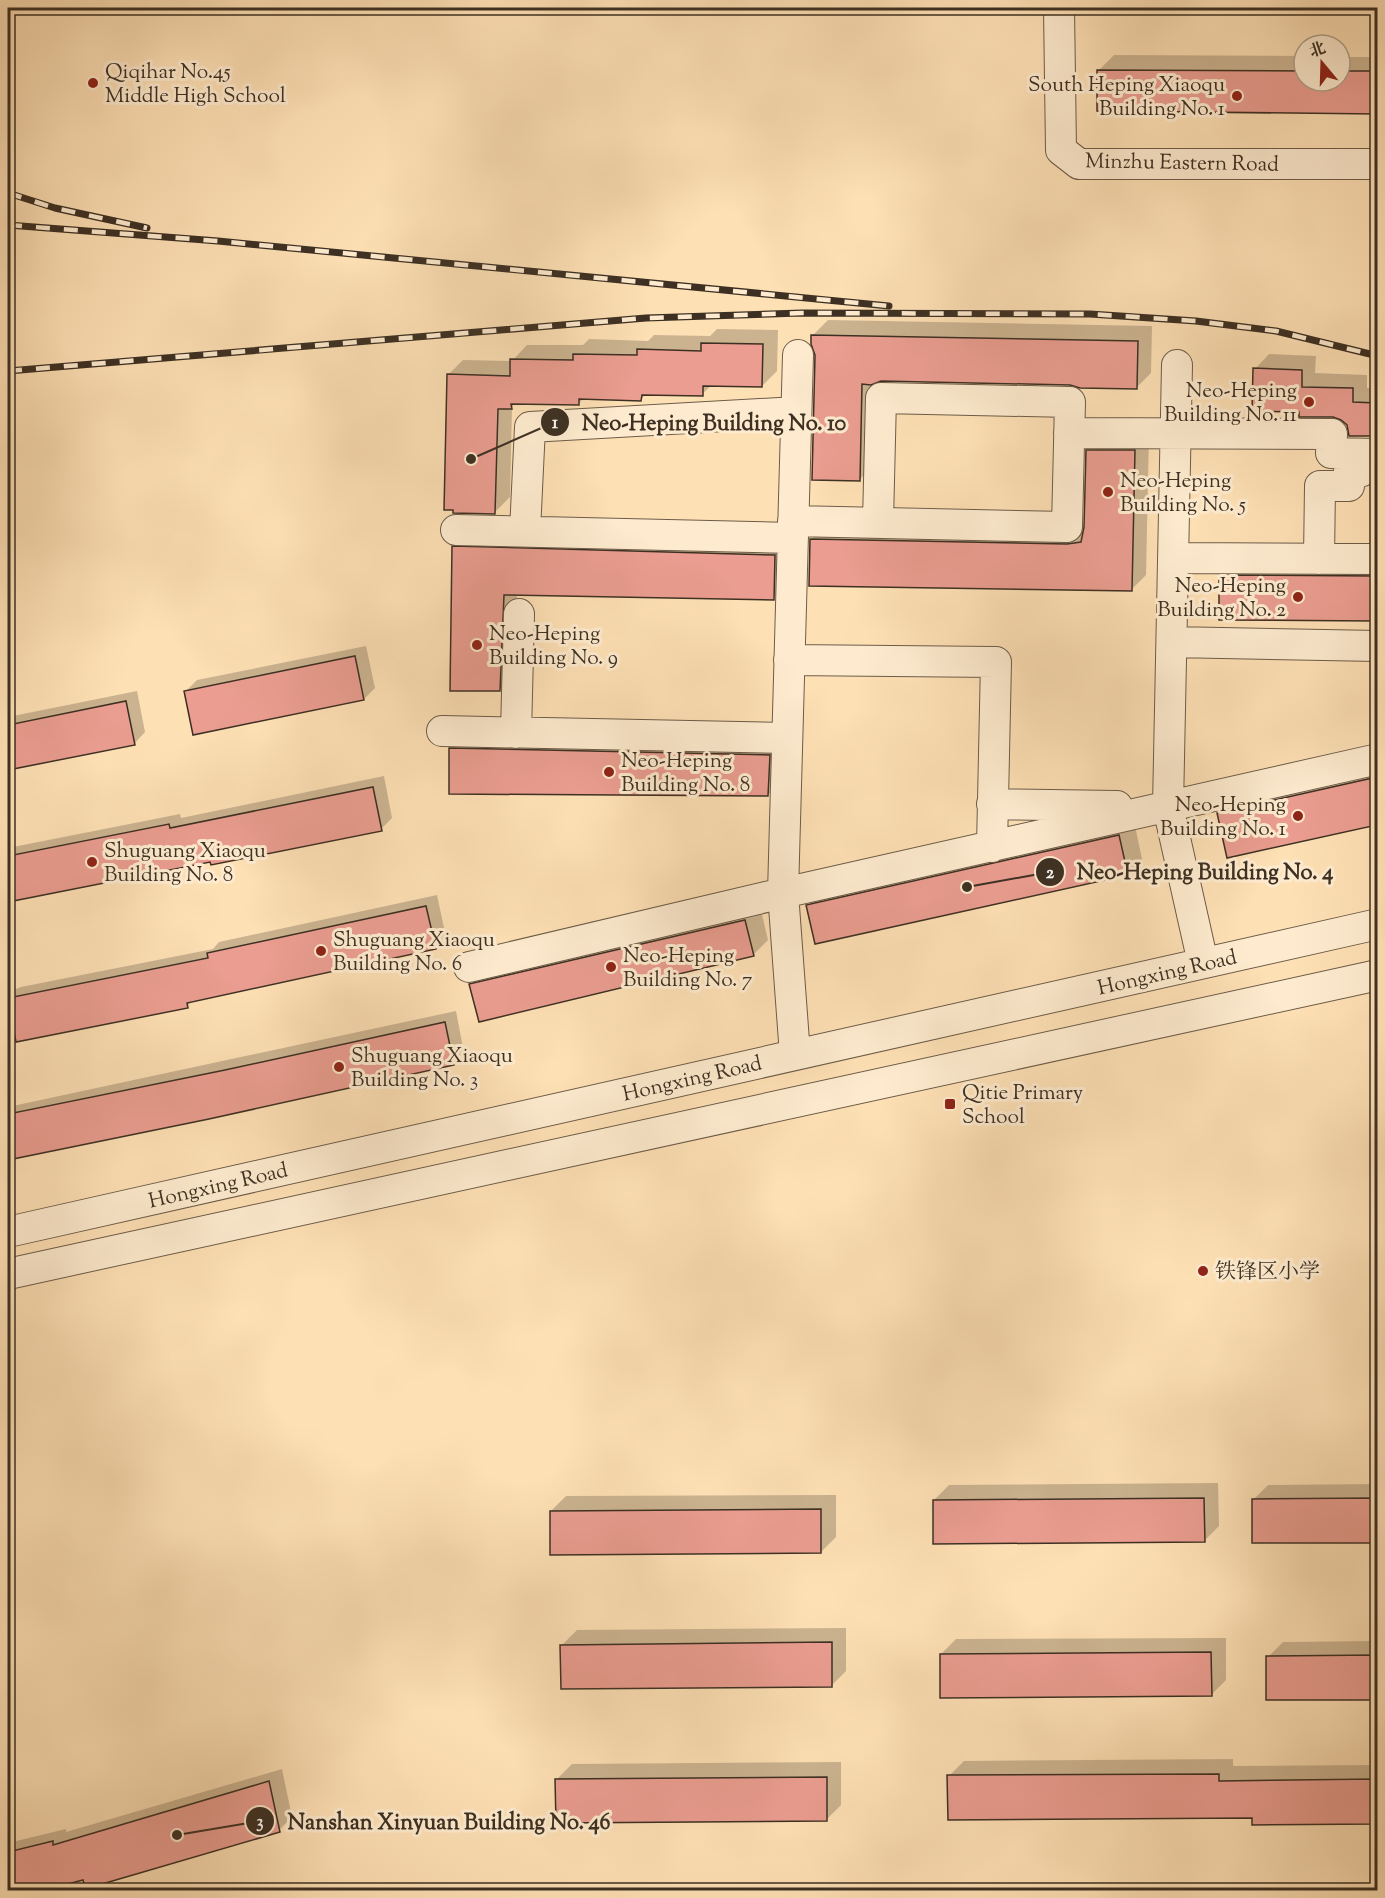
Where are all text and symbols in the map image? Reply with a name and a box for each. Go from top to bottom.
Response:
north arrow [1292,33,1352,93]
text: 北 [1307,38,1329,65]
place label: Qiqihar No.45 Middle High School [105,58,286,112]
place label: South Heping Xiaoqu Building No. 1 [1028,71,1225,125]
marker: Qiqihar No.45 Middle High School [86,76,100,90]
marker: South Heping Xiaoqu Building No. 1 [1230,89,1244,103]
street label: Minzhu Eastern Road [1085,147,1279,181]
place label: Neo-Heping Building No. 11 [1164,377,1297,431]
marker: Neo-Heping Building No. 11 [1302,395,1316,409]
callout: Neo-Heping Building No. 10 [540,402,858,442]
text: Neo-Heping Building No. 10 [582,409,847,441]
text: 1 [552,411,559,437]
place label: Neo-Heping Building No. 5 [1120,467,1246,521]
marker: Neo-Heping Building No. 5 [1101,485,1115,499]
place label: Neo-Heping Building No. 2 [1157,572,1286,626]
marker: Neo-Heping Building No. 2 [1291,590,1305,604]
place label: Neo-Heping Building No. 9 [489,620,618,674]
marker: Neo-Heping Building No. 9 [470,638,484,652]
place label: Neo-Heping Building No. 8 [621,747,750,801]
marker: Neo-Heping Building No. 8 [602,765,616,779]
place label: Neo-Heping Building No. 1 [1160,791,1286,845]
marker: Neo-Heping Building No. 1 [1291,809,1305,823]
place label: Shuguang Xiaoqu Building No. 8 [104,837,266,891]
callout: Neo-Heping Building No. 4 [1035,852,1345,892]
marker: Shuguang Xiaoqu Building No. 8 [85,855,99,869]
text: Neo-Heping Building No. 4 [1077,858,1333,890]
text: 2 [1046,861,1055,887]
place label: Shuguang Xiaoqu Building No. 6 [333,926,495,980]
place label: Neo-Heping Building No. 7 [623,942,753,996]
street label: Hongxing Road [1095,943,1240,1005]
marker: Shuguang Xiaoqu Building No. 6 [314,944,328,958]
marker: Neo-Heping Building No. 7 [604,960,618,974]
place label: Shuguang Xiaoqu Building No. 3 [351,1042,513,1096]
street label: Hongxing Road [620,1049,765,1111]
marker: Shuguang Xiaoqu Building No. 3 [332,1060,346,1074]
place label: Qitie Primary School [962,1079,1084,1133]
marker: Qitie Primary School [943,1097,957,1111]
street label: Hongxing Road [146,1156,291,1218]
place label: 铁锋区小学 [1215,1258,1320,1288]
marker: 铁锋区小学 [1196,1264,1210,1278]
callout: Nanshan Xinyuan Building No. 46 [245,1801,622,1841]
text: Nanshan Xinyuan Building No. 46 [288,1808,611,1840]
text: 3 [256,1810,264,1836]

